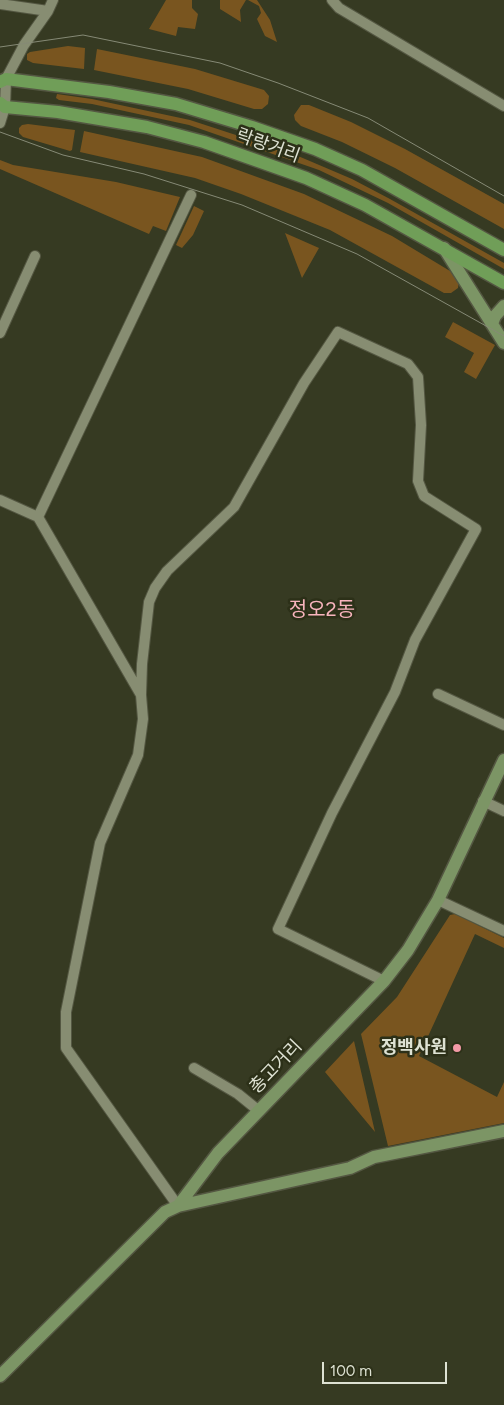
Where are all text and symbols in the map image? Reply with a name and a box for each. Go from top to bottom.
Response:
street label: 락랑거리 [233,125,303,167]
district label: 정오2동 [289,598,355,622]
street label: 총고거리 [245,1036,307,1098]
place label: 정백사원 [381,1037,447,1059]
marker: 정백사원 [451,1042,463,1054]
scale bar [324,1352,449,1384]
text: 100 m [330,1362,372,1380]

